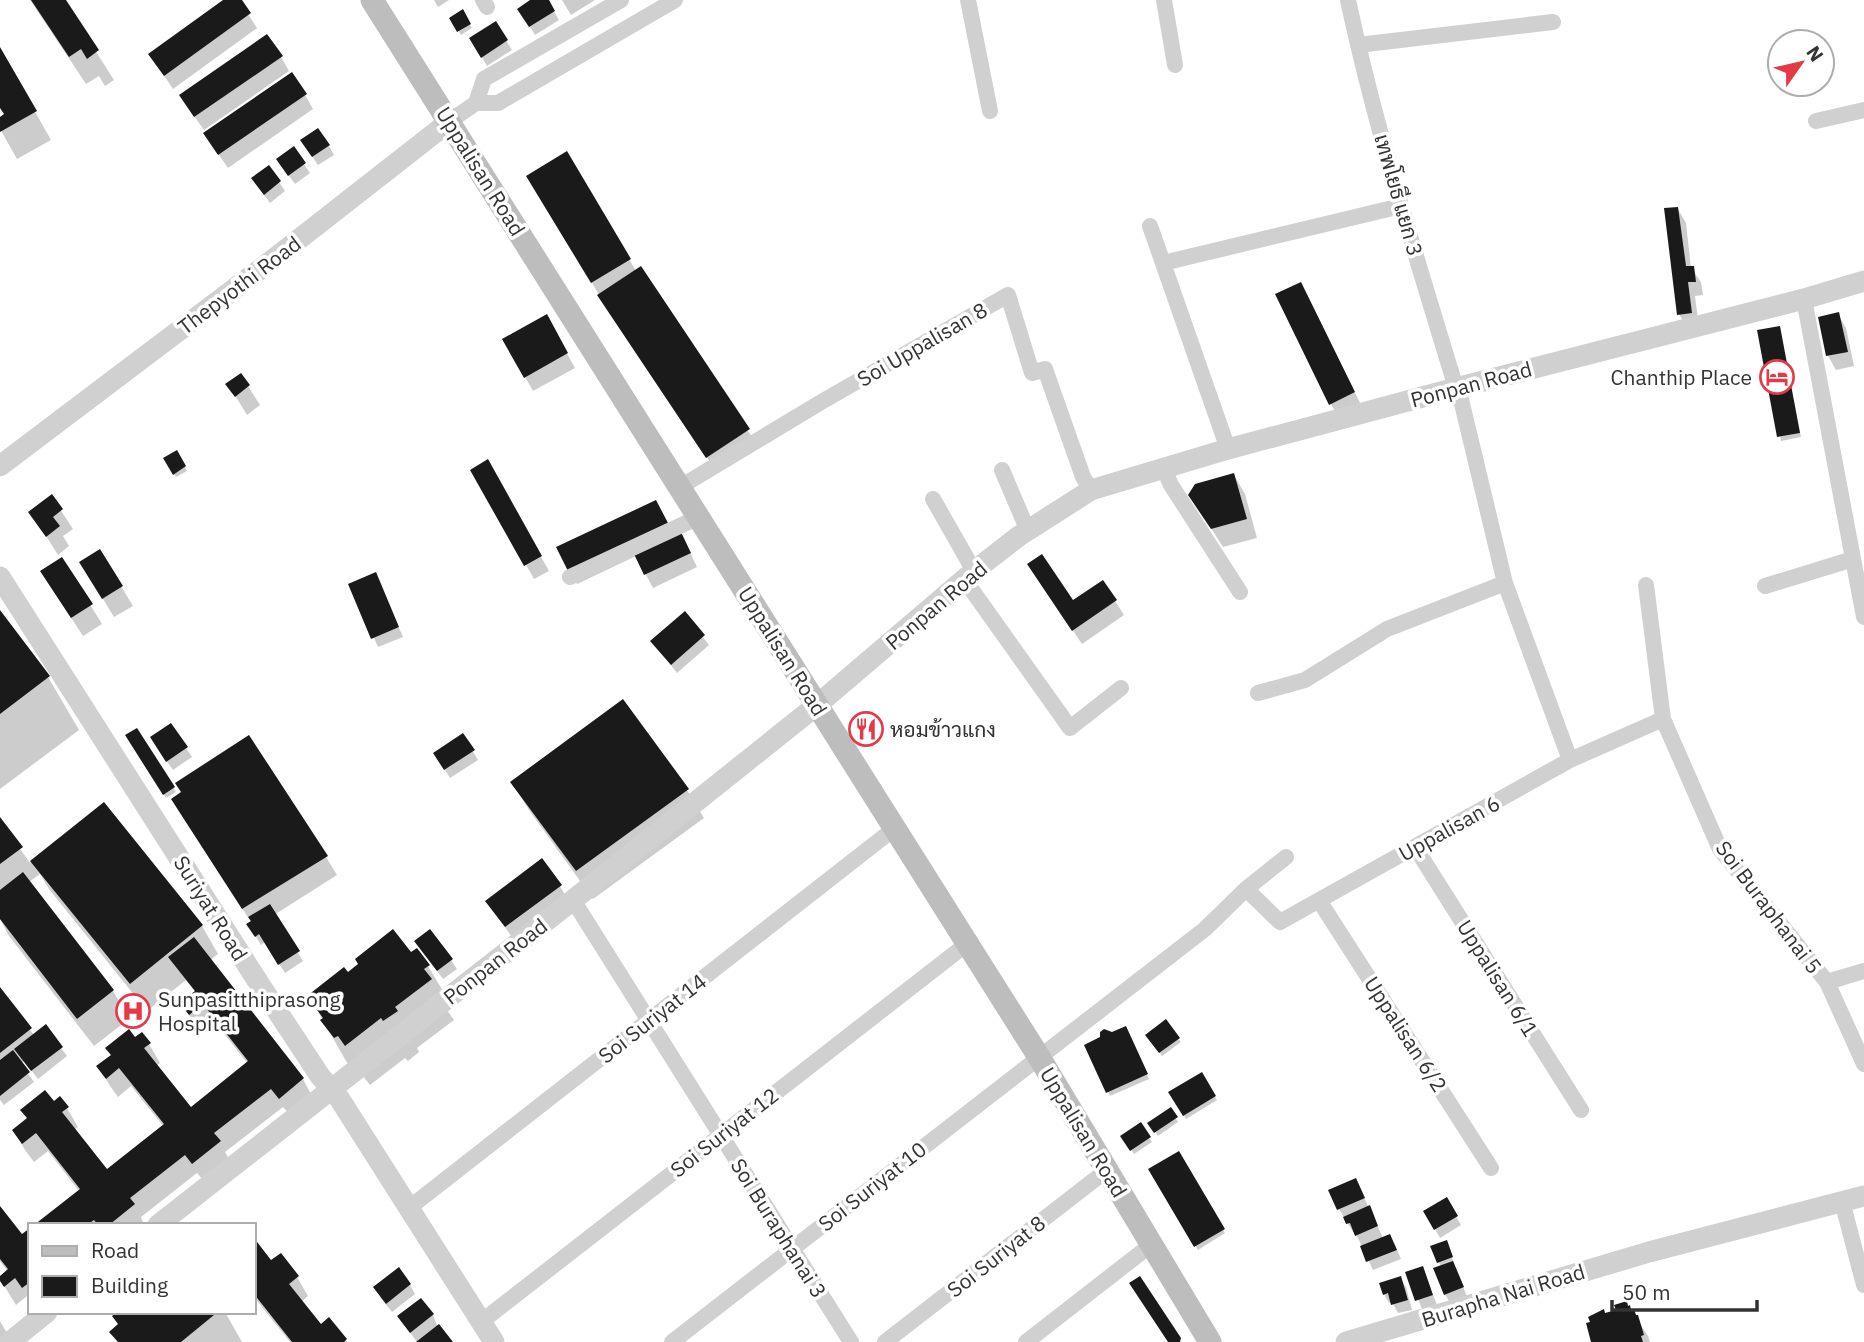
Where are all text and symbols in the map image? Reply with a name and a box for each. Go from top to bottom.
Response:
north arrow [1766,28,1836,98]
text: N [1801,41,1829,66]
street label: Uppalisan Road [430,101,532,241]
street label: เทพโยธี แยก 3 [1368,131,1430,259]
street label: Thepyothi Road [172,229,306,341]
street label: Soi Uppalisan 8 [852,295,992,393]
street label: Ponpan Road [1407,354,1535,414]
hotel icon: Chanthip Place [1758,358,1796,396]
place label: Chanthip Place [1611,363,1752,391]
street label: Ponpan Road [879,554,993,656]
street label: Uppalisan Road [732,581,834,721]
restaurant icon: หอมข้าวแกง [847,710,885,748]
place label: หอมข้าวแกง [890,715,996,743]
street label: Uppalisan 6 [1393,789,1505,867]
street label: Soi Buraphanai 5 [1710,835,1828,979]
street label: Suriyat Road [168,850,254,966]
street label: Ponpan Road [437,912,553,1010]
street label: Uppalisan 6/1 [1451,914,1545,1042]
street label: Soi Suriyat 14 [592,967,712,1069]
street label: Uppalisan 6/2 [1358,971,1454,1097]
place label: Sunpasitthiprasong Hospital [158,985,341,1037]
hospital icon: Sunpasitthiprasong Hospital [114,992,152,1030]
street label: Uppalisan Road [1034,1062,1134,1202]
street label: Soi Suriyat 12 [664,1081,784,1183]
street label: Soi Suriyat 10 [812,1135,932,1237]
street label: Soi Buraphanai 3 [725,1153,833,1303]
street label: Soi Suriyat 8 [941,1209,1051,1303]
legend [28,1223,256,1314]
text: Road [91,1236,139,1264]
street label: Burapha Nai Road [1418,1257,1588,1333]
scale bar [1612,1268,1757,1312]
text: Building [91,1271,168,1299]
text: 50 m [1622,1278,1671,1306]

